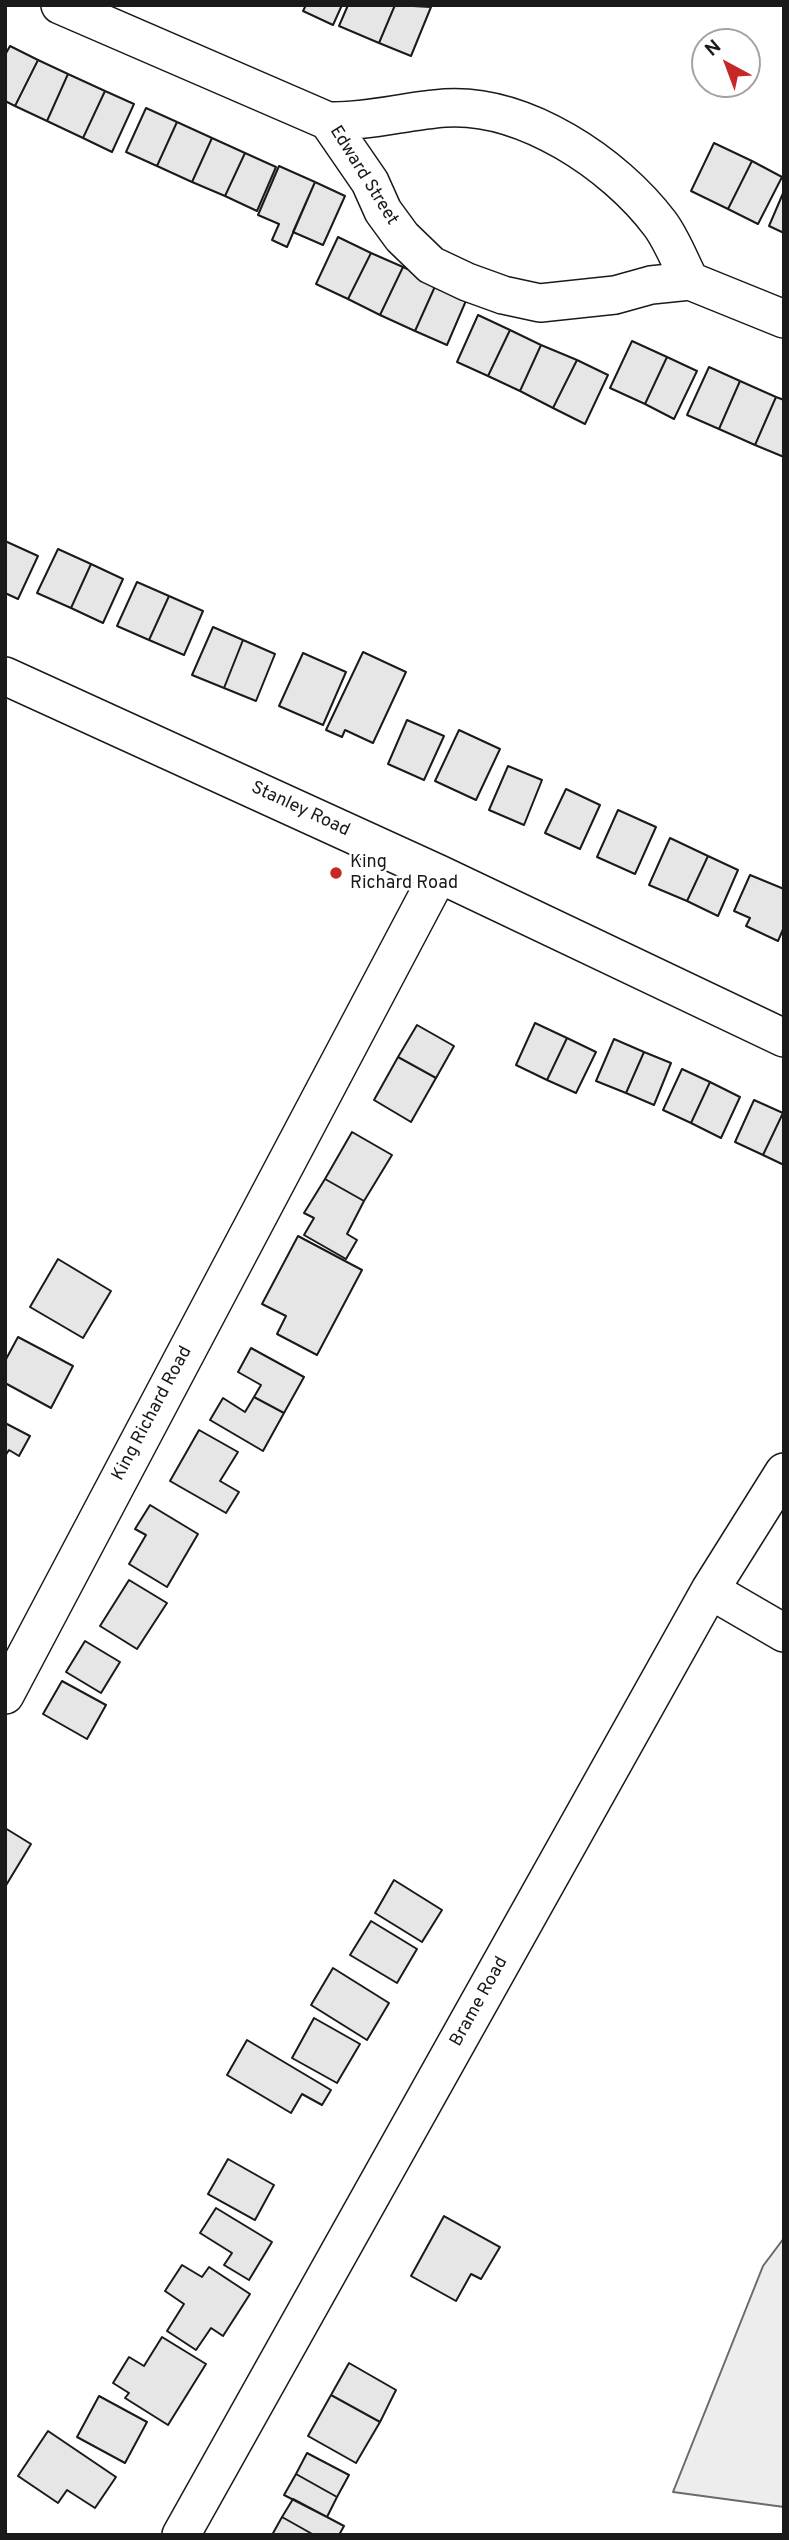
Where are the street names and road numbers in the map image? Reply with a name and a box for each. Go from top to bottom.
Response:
street label: Edward Street [324,122,402,230]
street label: Stanley Road [247,778,353,842]
street label: King Richard Road [108,1343,198,1485]
street label: Brame Road [446,1953,514,2051]

